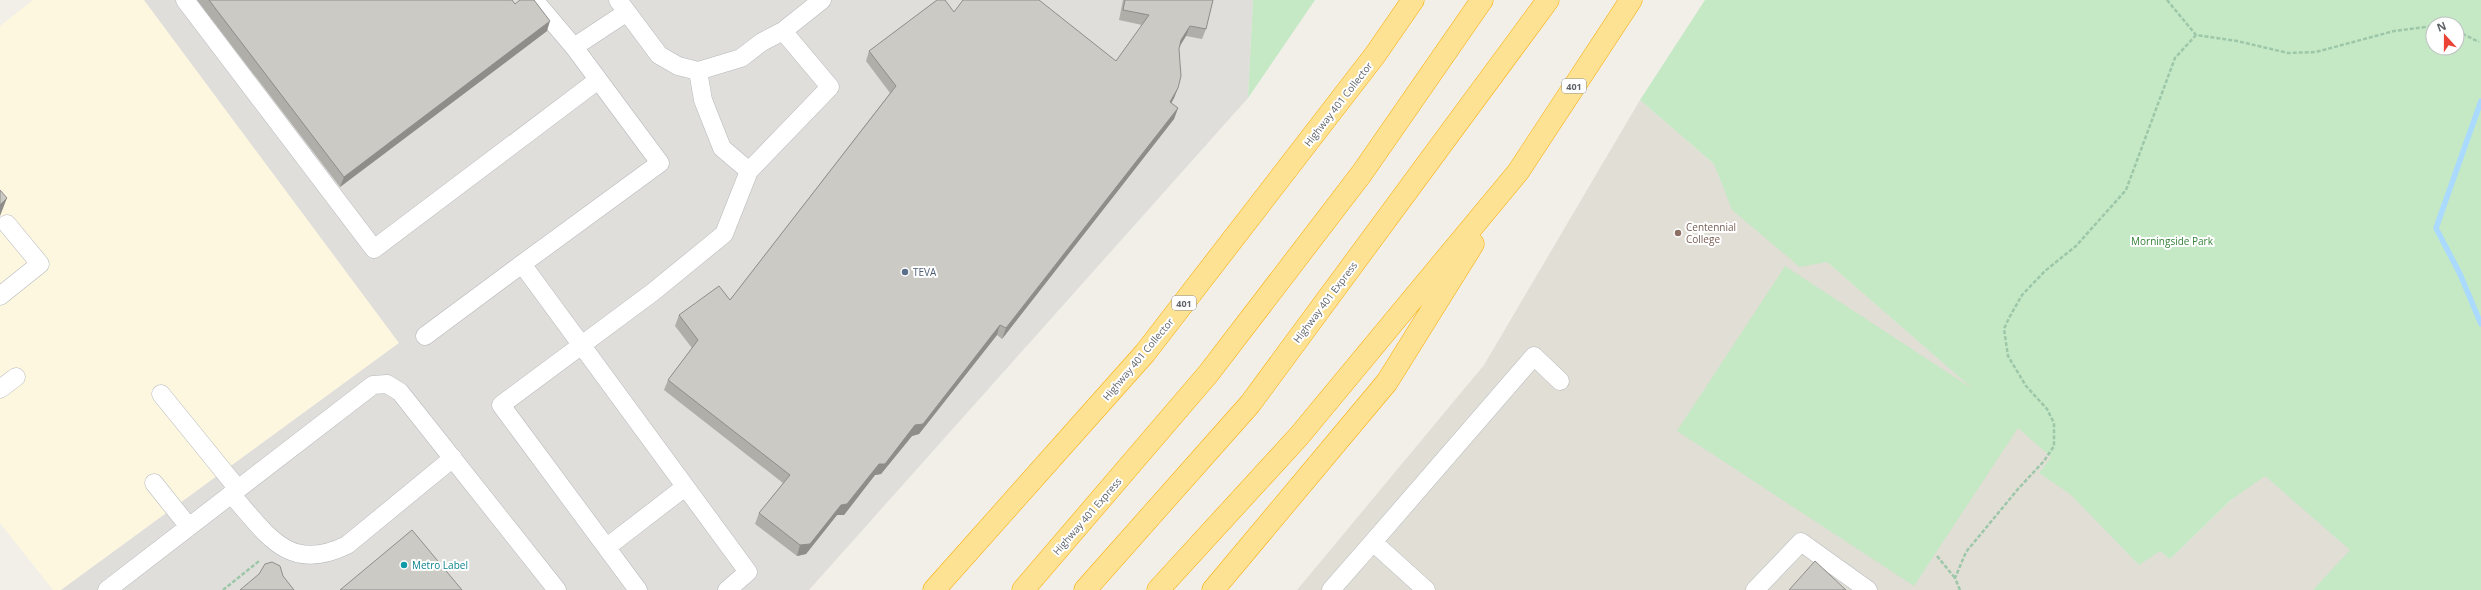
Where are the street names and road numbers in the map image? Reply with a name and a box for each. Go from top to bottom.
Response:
street label: Highway 401 Collector [1301,59,1375,149]
road number: 401 [1562,79,1586,93]
street label: Highway 401 Express [1290,258,1360,345]
road number: 401 [1172,296,1196,310]
street label: Highway 401 Collector [1099,315,1177,403]
street label: Highway 401 Express [1049,474,1125,558]

